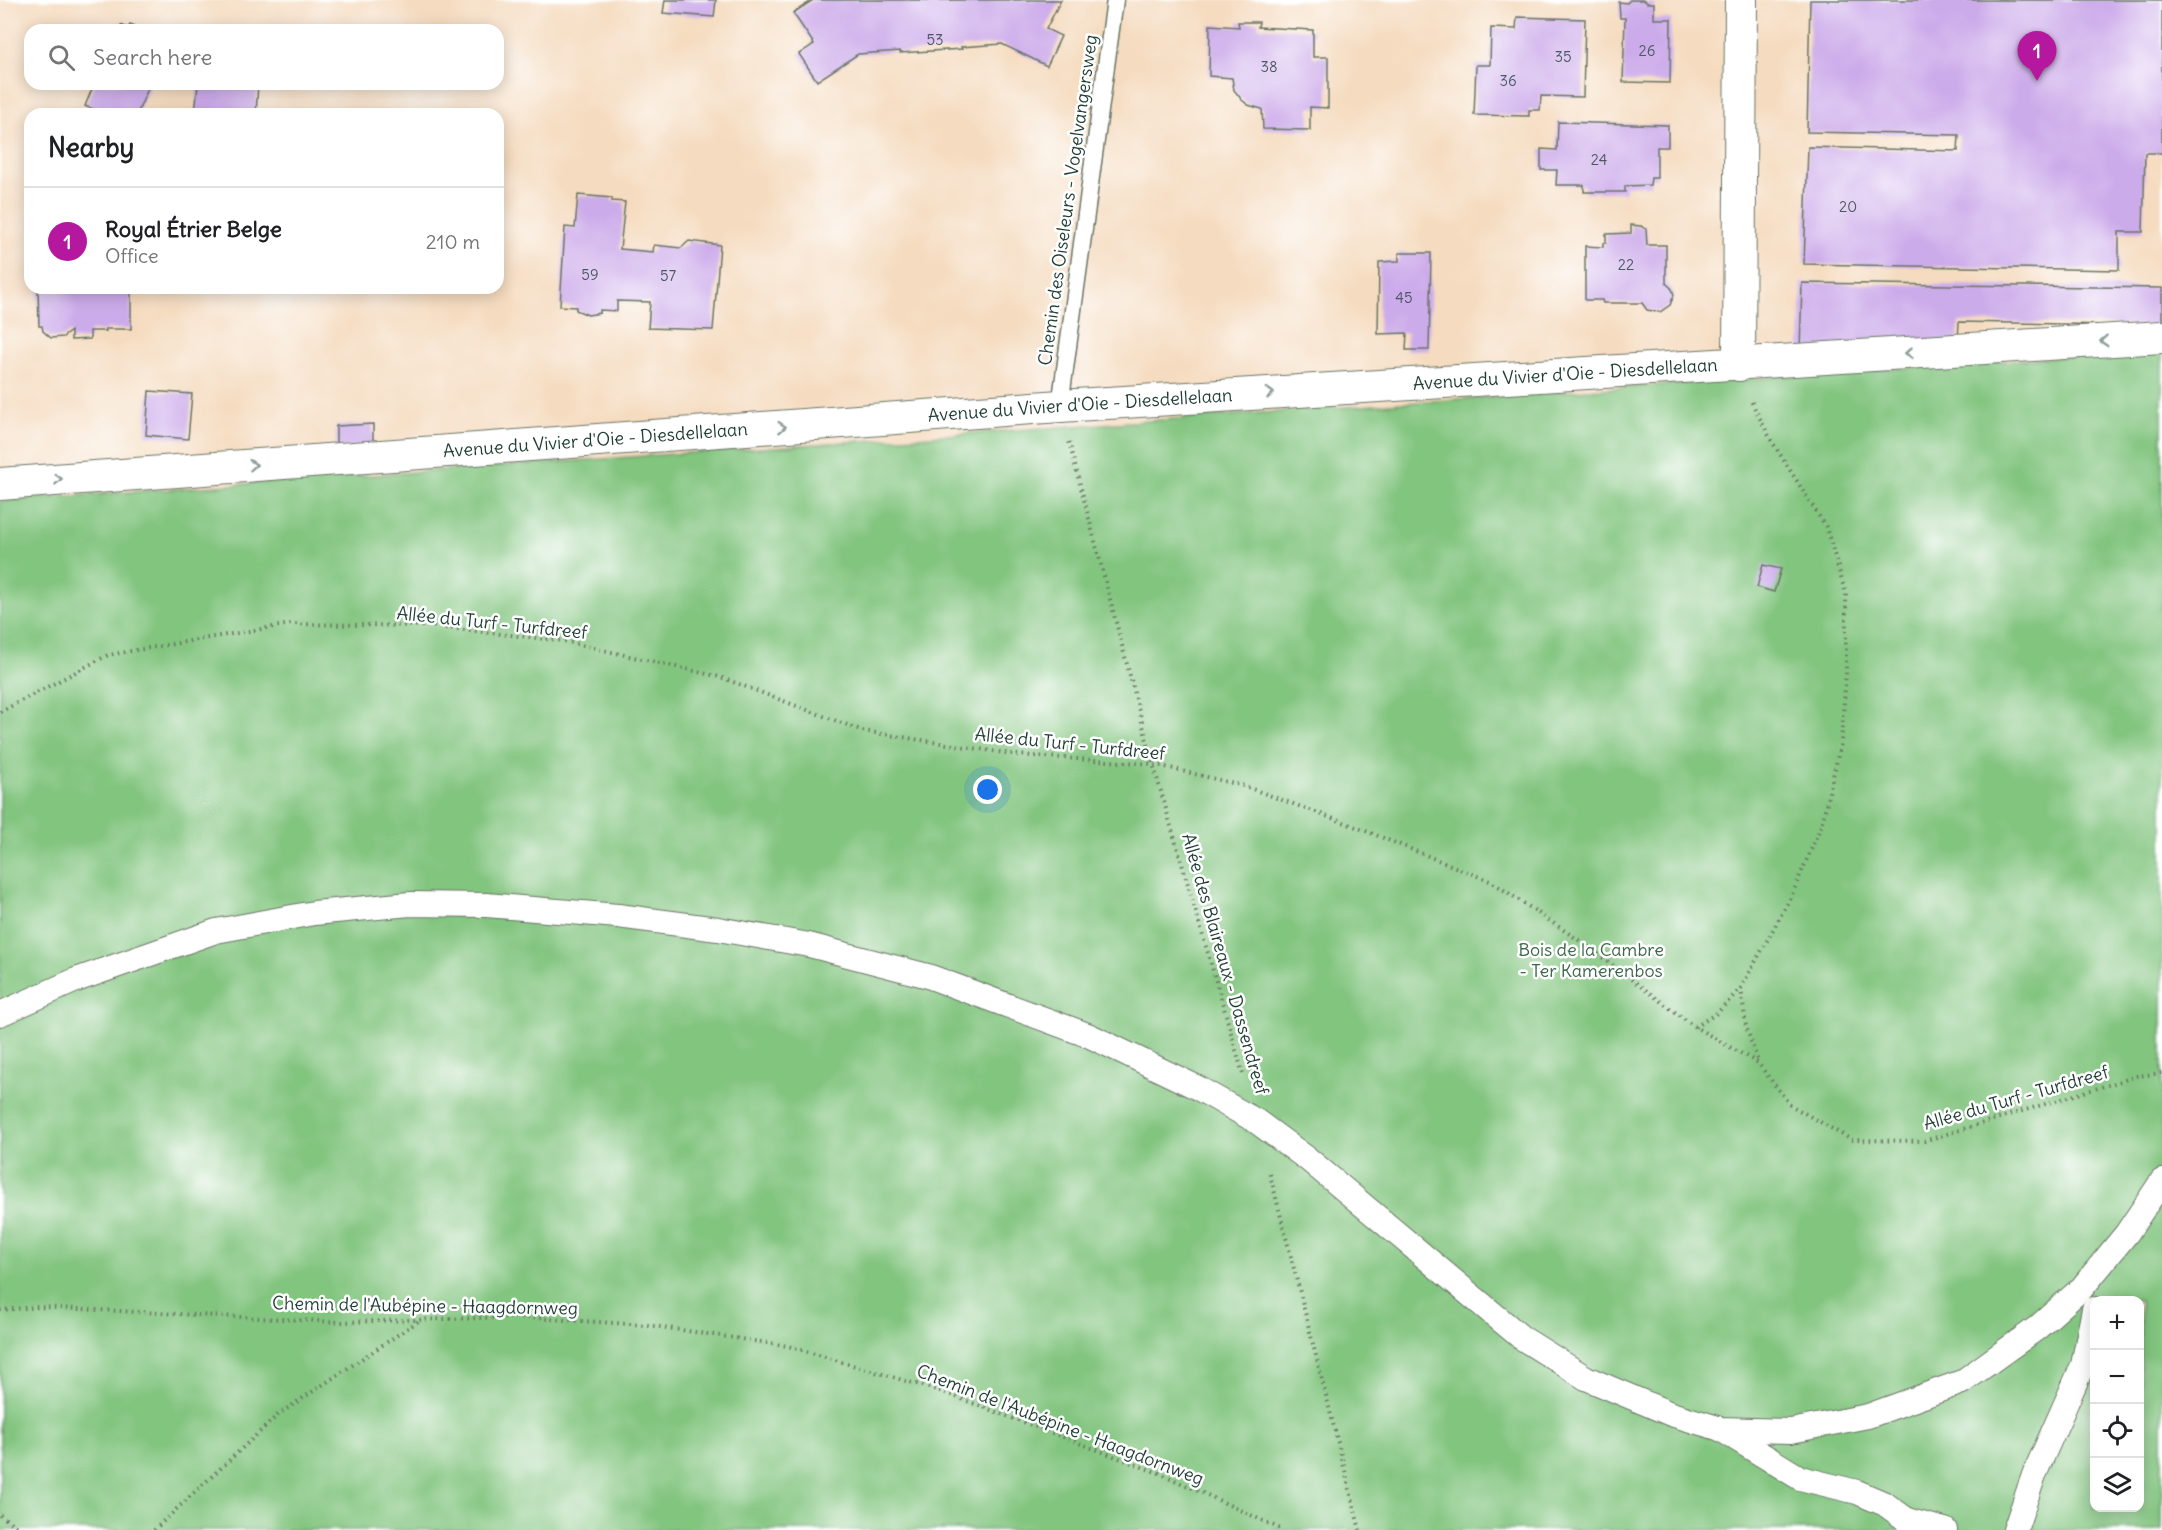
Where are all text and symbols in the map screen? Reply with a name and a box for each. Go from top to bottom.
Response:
search box [24,24,504,90]
house number: 53 [926,30,944,49]
pin: 1 [2018,32,2056,81]
street label: Chemin des Oiseleurs - Vogelvangersweg [1033,33,1102,367]
icon: search [45,41,78,74]
house number: 26 [1639,41,1655,60]
text: Search here [93,43,212,71]
house number: 35 [1554,47,1572,66]
house number: 38 [1260,57,1278,76]
house number: 36 [1499,71,1517,90]
text: Nearby [48,131,134,164]
house number: 24 [1591,150,1608,169]
house number: 20 [1839,197,1857,216]
text: Royal Étrier Belge [105,215,282,243]
text: 1 [64,229,71,254]
text: 210 m [426,229,480,254]
text: Office [105,243,159,268]
house number: 22 [1618,255,1634,274]
house number: 59 [581,265,599,284]
house number: 57 [660,266,676,285]
house number: 45 [1395,288,1413,307]
one-way arrow [2099,334,2108,347]
one-way arrow [1905,347,1914,360]
street label: Avenue du Vivier d'Oie - Diesdellelaan [1412,353,1718,395]
street label: Avenue du Vivier d'Oie - Diesdellelaan [927,383,1233,427]
one-way arrow [1266,387,1275,400]
street label: Avenue du Vivier d'Oie - Diesdellelaan [442,417,748,462]
one-way arrow [778,420,787,433]
one-way arrow [248,459,257,472]
one-way arrow [54,473,63,486]
street label: Allée du Turf - Turfdreef [396,601,589,644]
street label: Allée du Turf - Turfdreef [974,722,1167,765]
your location [973,775,1002,804]
street label: Allée des Blaireaux - Dassendreef [1177,831,1274,1098]
park label: Bois de la Cambre - Ter Kamerenbos [1518,938,1664,982]
street label: Allée du Turf - Turfdreef [1921,1060,2112,1135]
street label: Chemin de l'Aubépine - Haagdornweg [272,1291,578,1320]
map controls [2090,1296,2144,1512]
button: + [2090,1296,2144,1350]
button: − [2090,1350,2144,1404]
street label: Chemin de l'Aubépine - Haagdornweg [913,1359,1207,1490]
button: locate [2090,1404,2144,1458]
button: layers [2090,1458,2144,1512]

